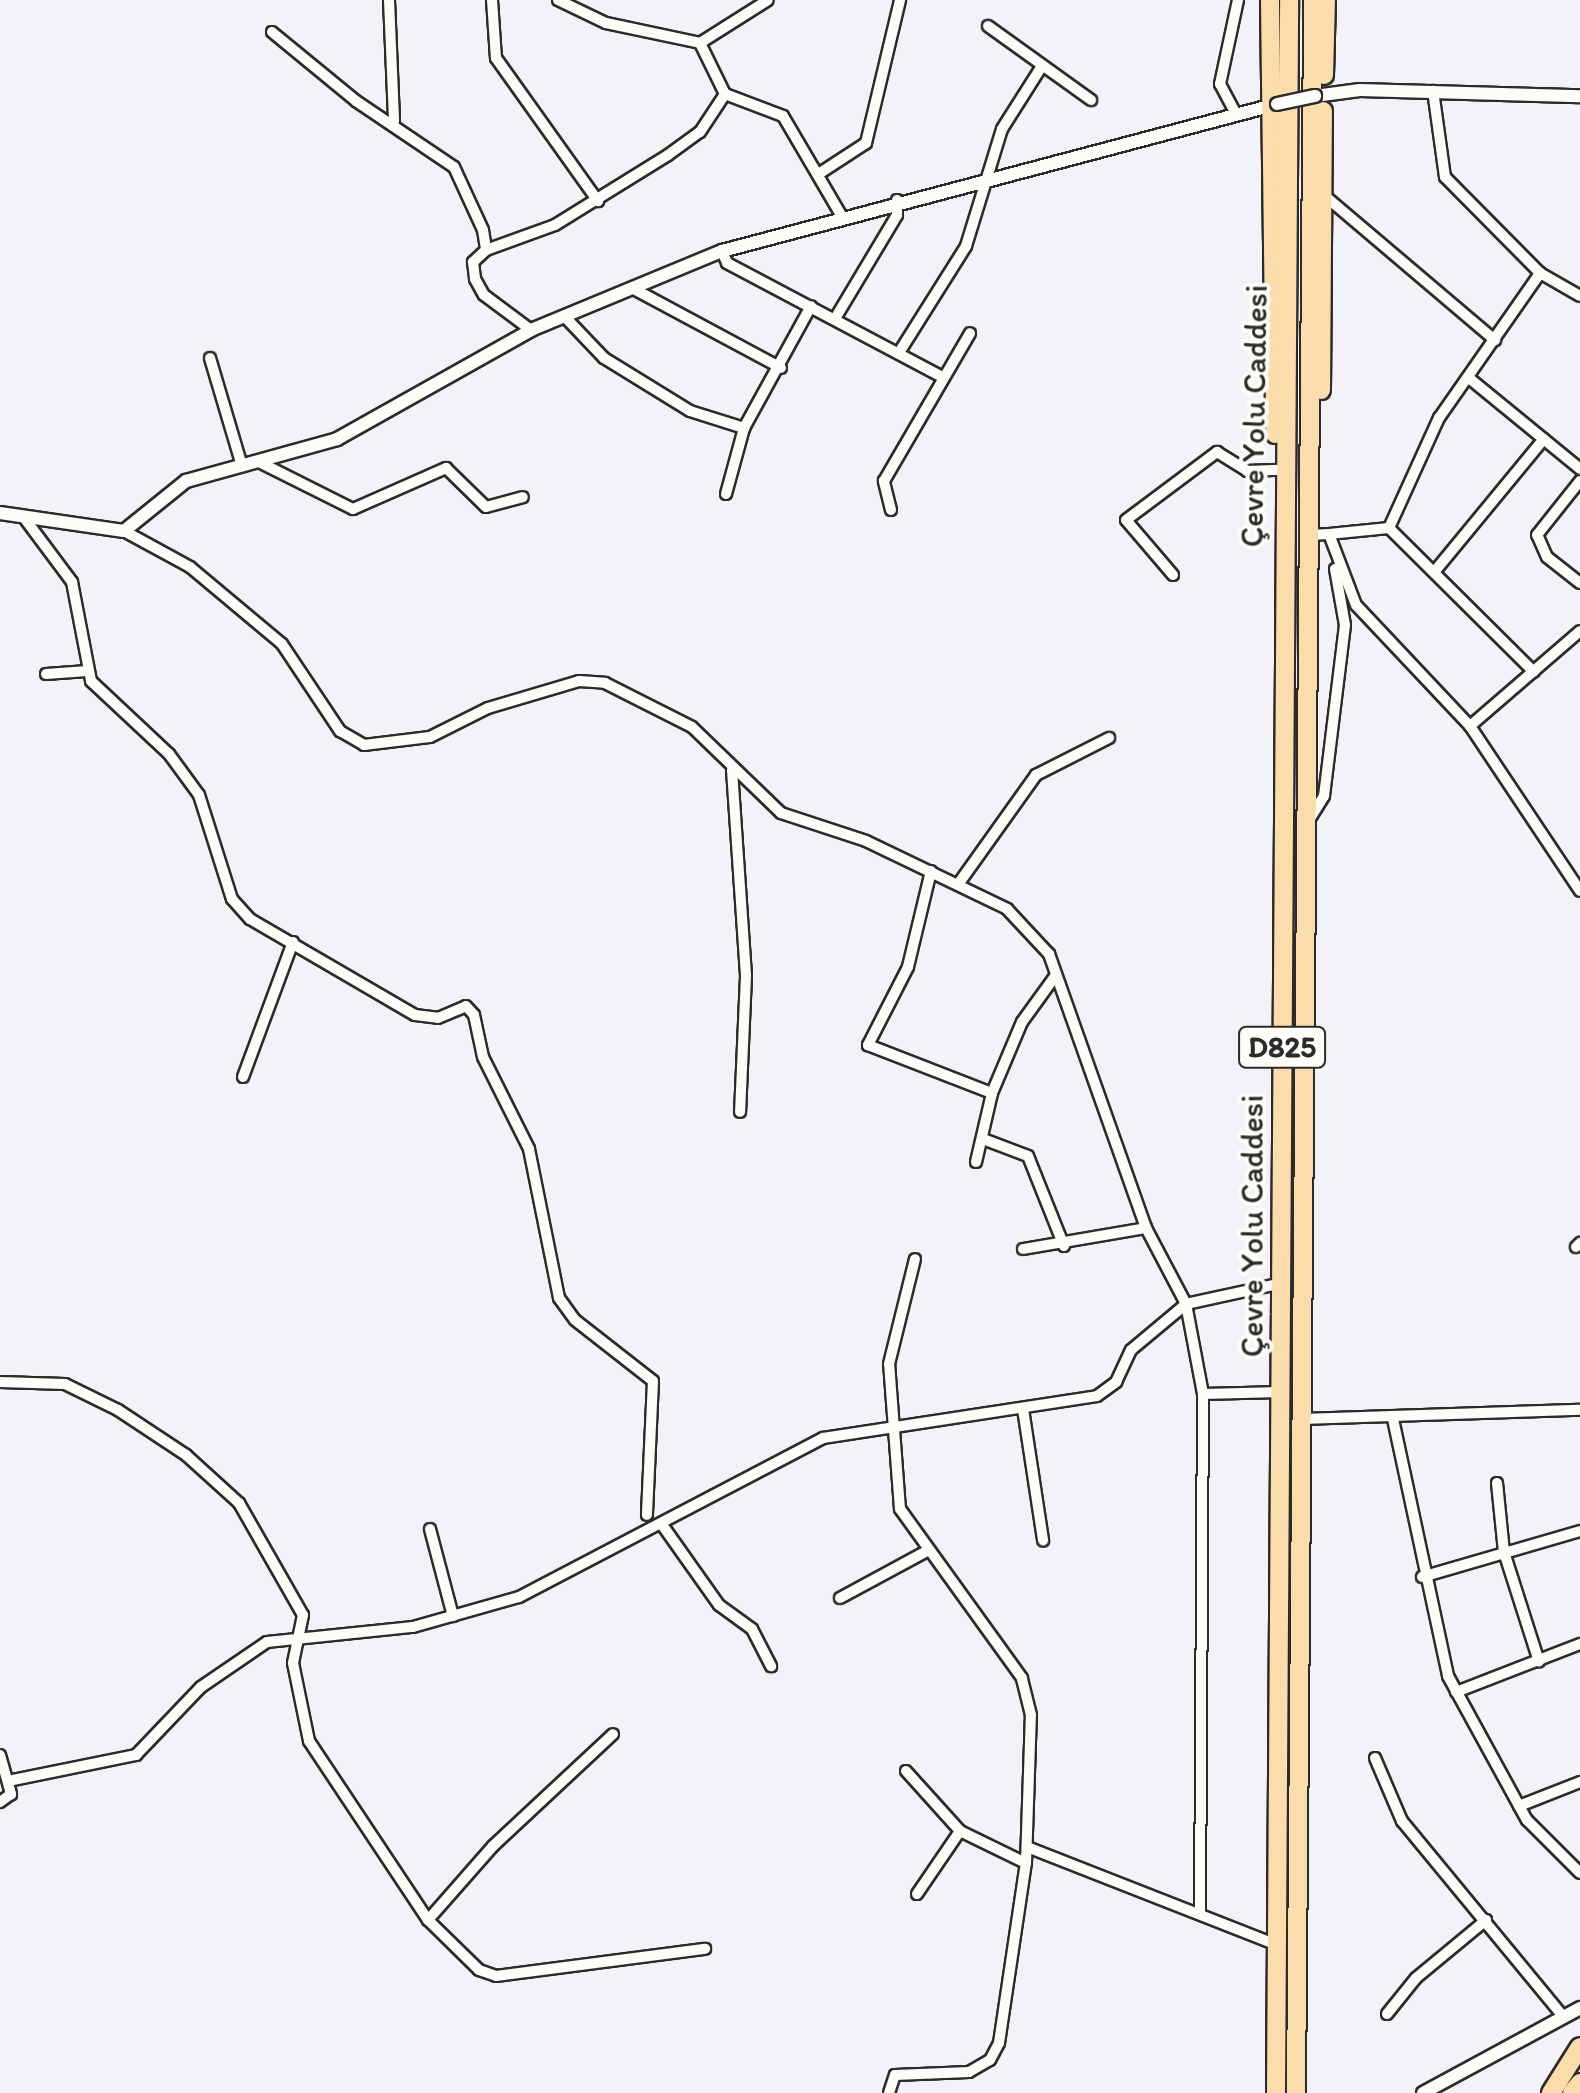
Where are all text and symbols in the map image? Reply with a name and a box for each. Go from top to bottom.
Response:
street label: Çevre Yolu Caddesi [1233,285,1275,547]
road number: D825 [1237,1022,1327,1072]
street label: Çevre Yolu Caddesi [1233,1095,1271,1357]

